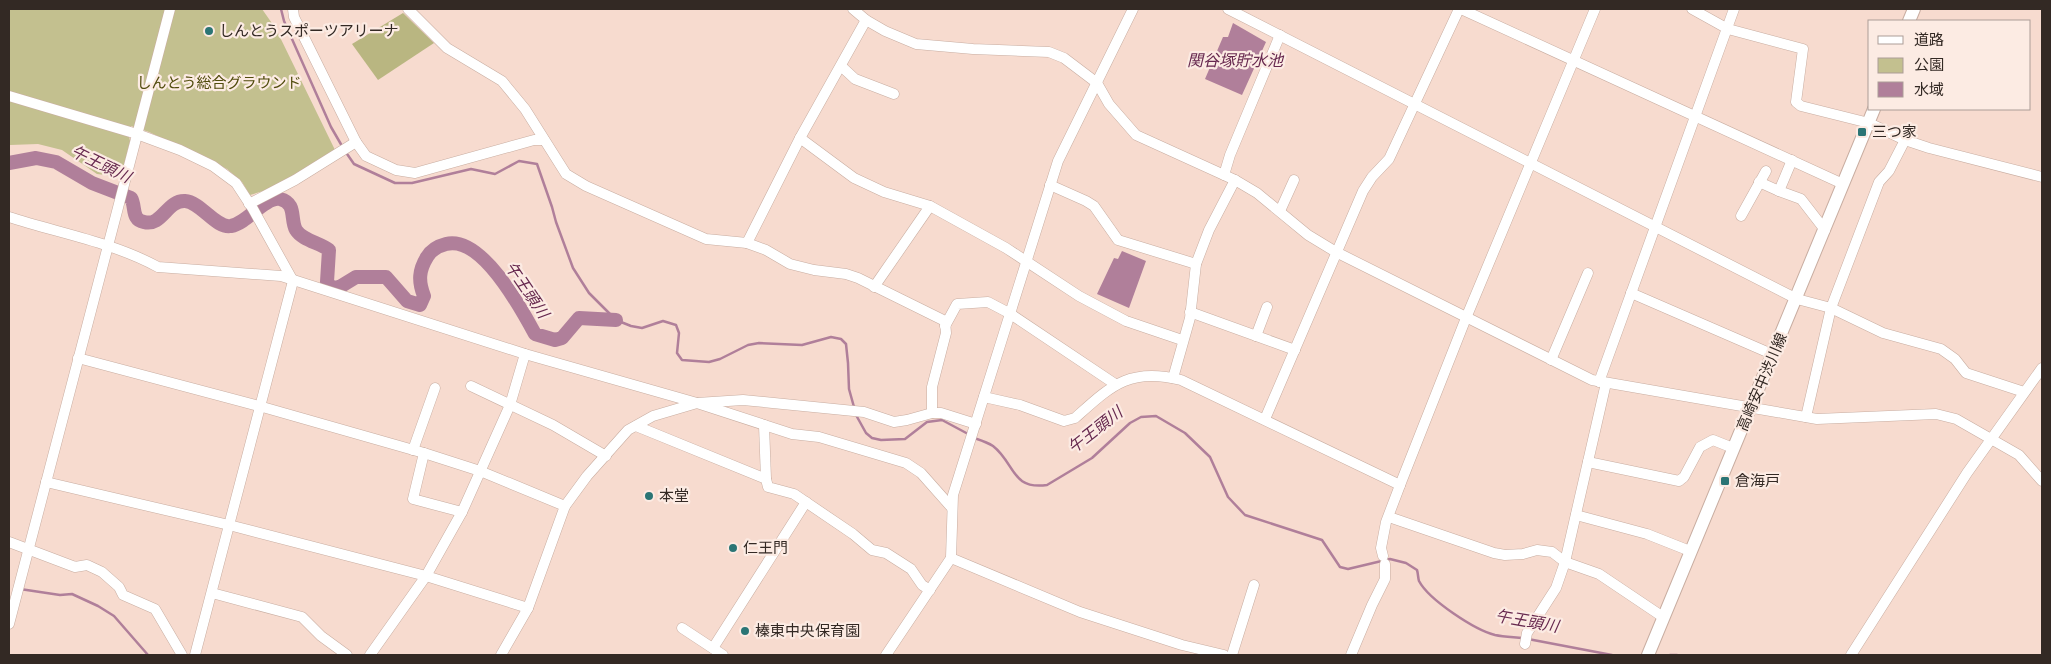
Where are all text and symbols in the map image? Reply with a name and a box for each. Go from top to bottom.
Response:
legend [1868,20,2031,110]
place label: しんとうスポーツアリーナ [219,22,399,40]
marker: しんとうスポーツアリーナ [203,25,215,37]
text: 道路 [1914,31,1944,49]
water label: 関谷塚貯水池 [1187,51,1285,70]
text: 公園 [1914,56,1944,74]
park label: しんとう総合グラウンド [136,74,302,92]
text: 水域 [1914,81,1944,99]
place label: 三つ家 [1872,123,1917,141]
marker: 三つ家 [1856,126,1868,138]
water label: 午王頭川 [68,141,136,187]
water label: 午王頭川 [501,258,554,323]
street label: 高崎安中渋川線 [1733,330,1791,434]
water label: 午王頭川 [1064,402,1128,457]
place label: 倉海戸 [1735,472,1780,490]
marker: 倉海戸 [1719,475,1731,487]
place label: 本堂 [659,487,689,505]
marker: 本堂 [643,490,655,502]
place label: 仁王門 [743,539,788,557]
marker: 仁王門 [727,542,739,554]
water label: 午王頭川 [1494,606,1562,636]
place label: 榛東中央保育園 [755,622,860,640]
marker: 榛東中央保育園 [739,625,751,637]

